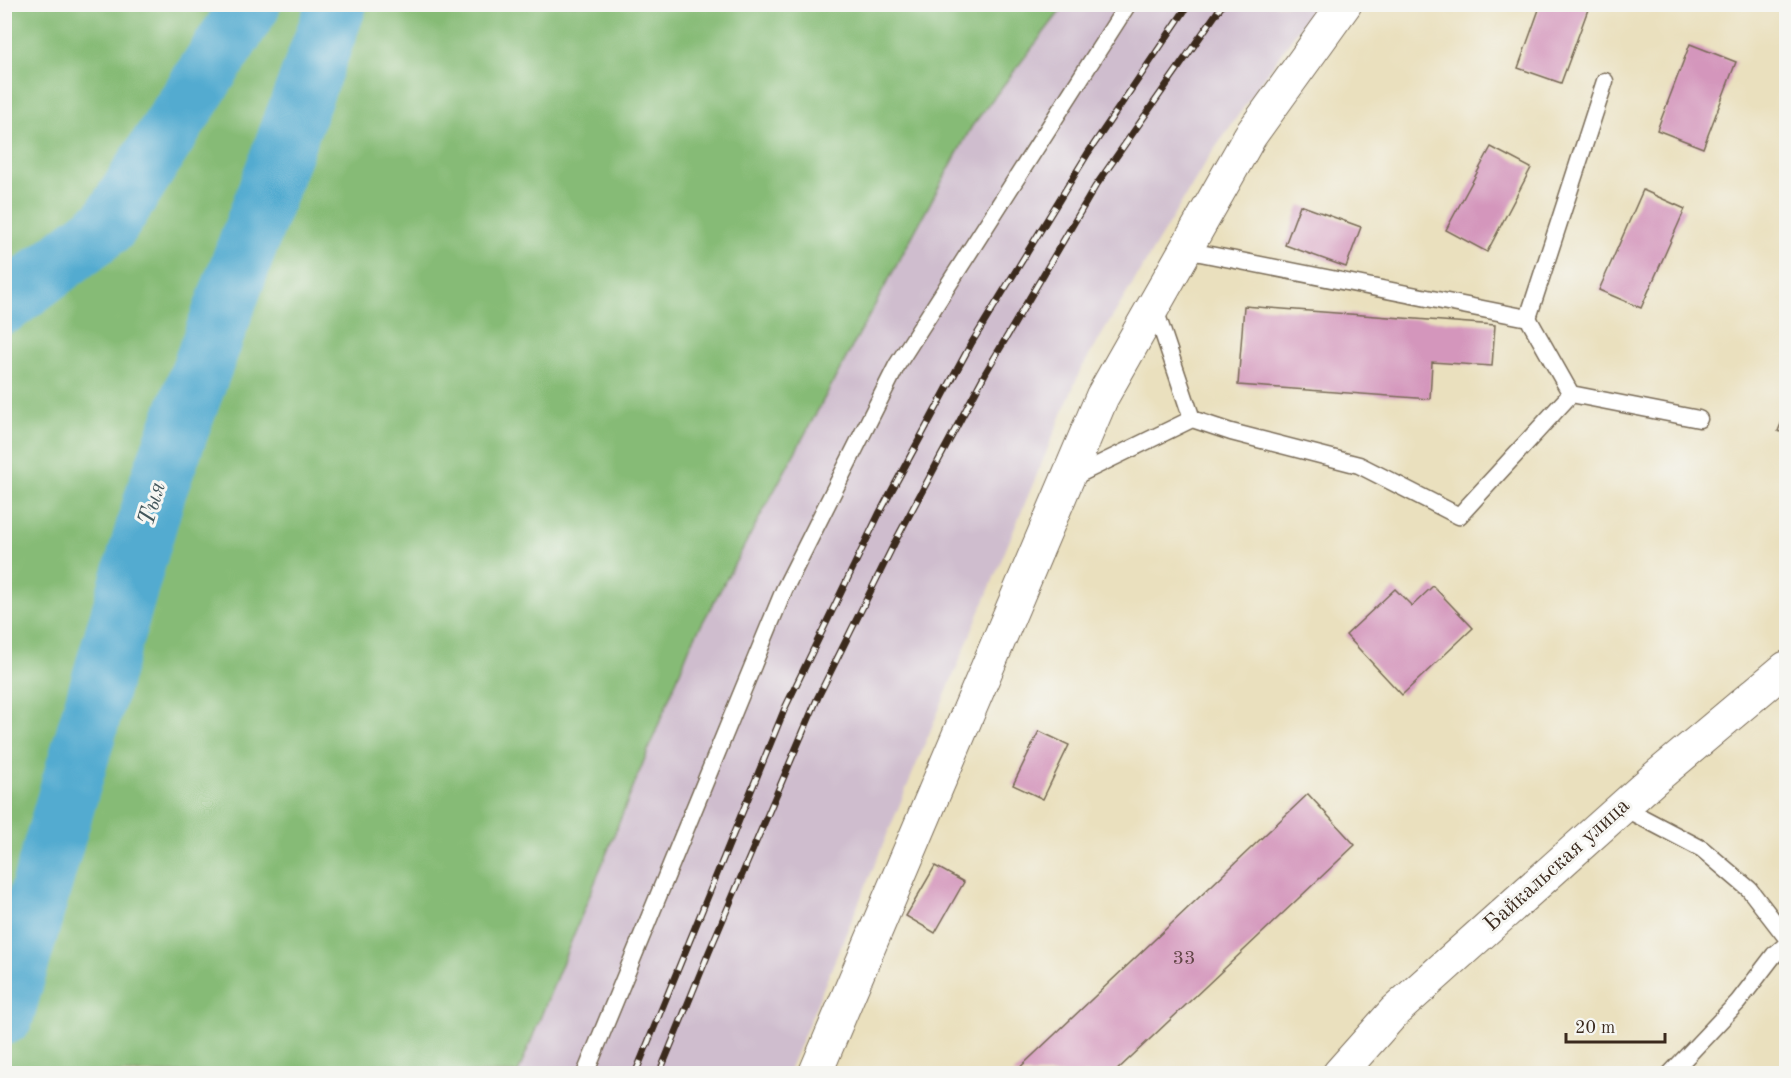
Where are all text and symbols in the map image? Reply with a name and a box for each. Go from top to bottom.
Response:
water label: Тыя [135,479,171,529]
street label: Байкальская улица [1480,794,1634,936]
house number: 33 [1172,949,1196,969]
scale bar [1566,1006,1665,1044]
text: 20 m [1575,1019,1615,1037]

